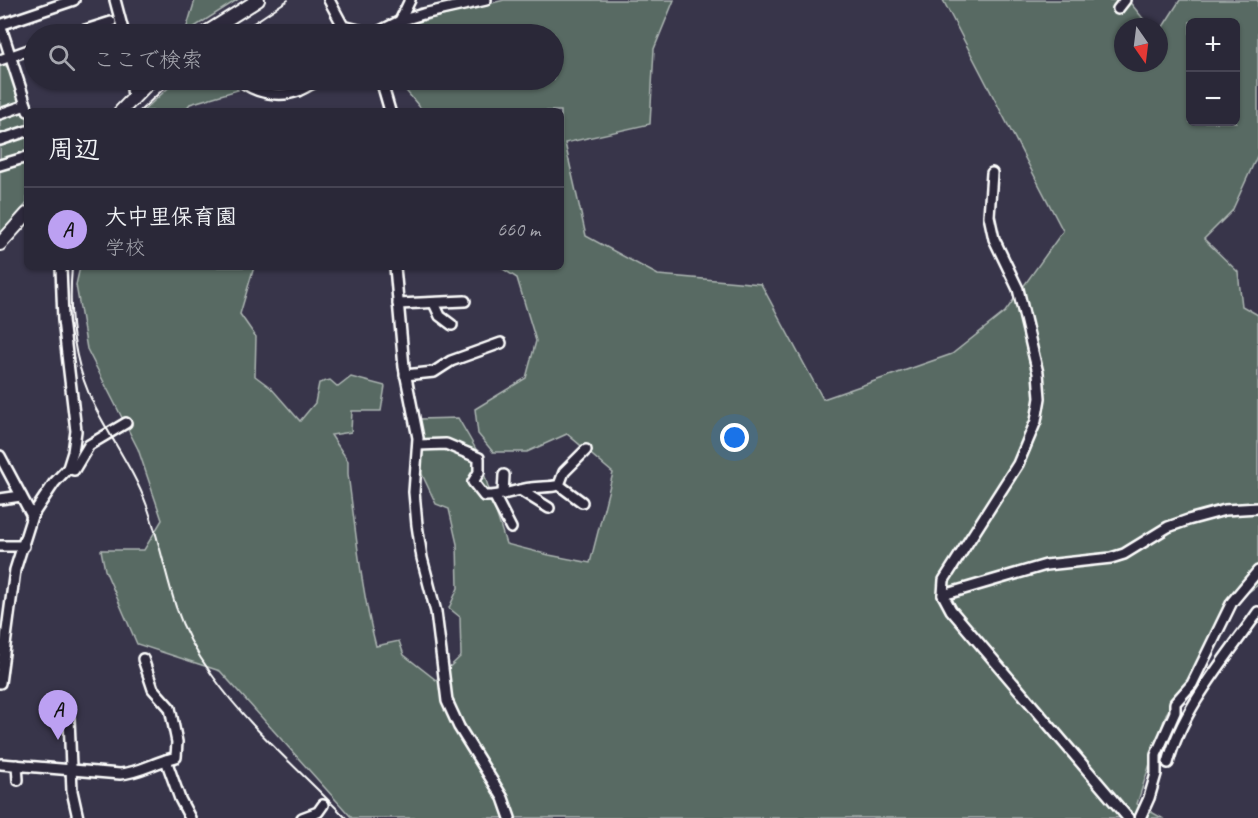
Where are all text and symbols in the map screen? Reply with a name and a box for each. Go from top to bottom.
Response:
north arrow [1114,18,1168,72]
map controls [1186,18,1240,126]
button: + [1186,18,1240,72]
search box [24,24,564,90]
icon: search [45,41,78,74]
text: ここで検索 [93,46,203,74]
button: − [1186,72,1240,126]
text: 周辺 [48,133,100,166]
text: 大中里保育園 [105,203,237,231]
text: A [62,217,73,242]
text: 660 m [497,217,540,242]
text: 学校 [105,235,145,260]
your location [720,423,749,452]
pin: A [38,690,78,740]

